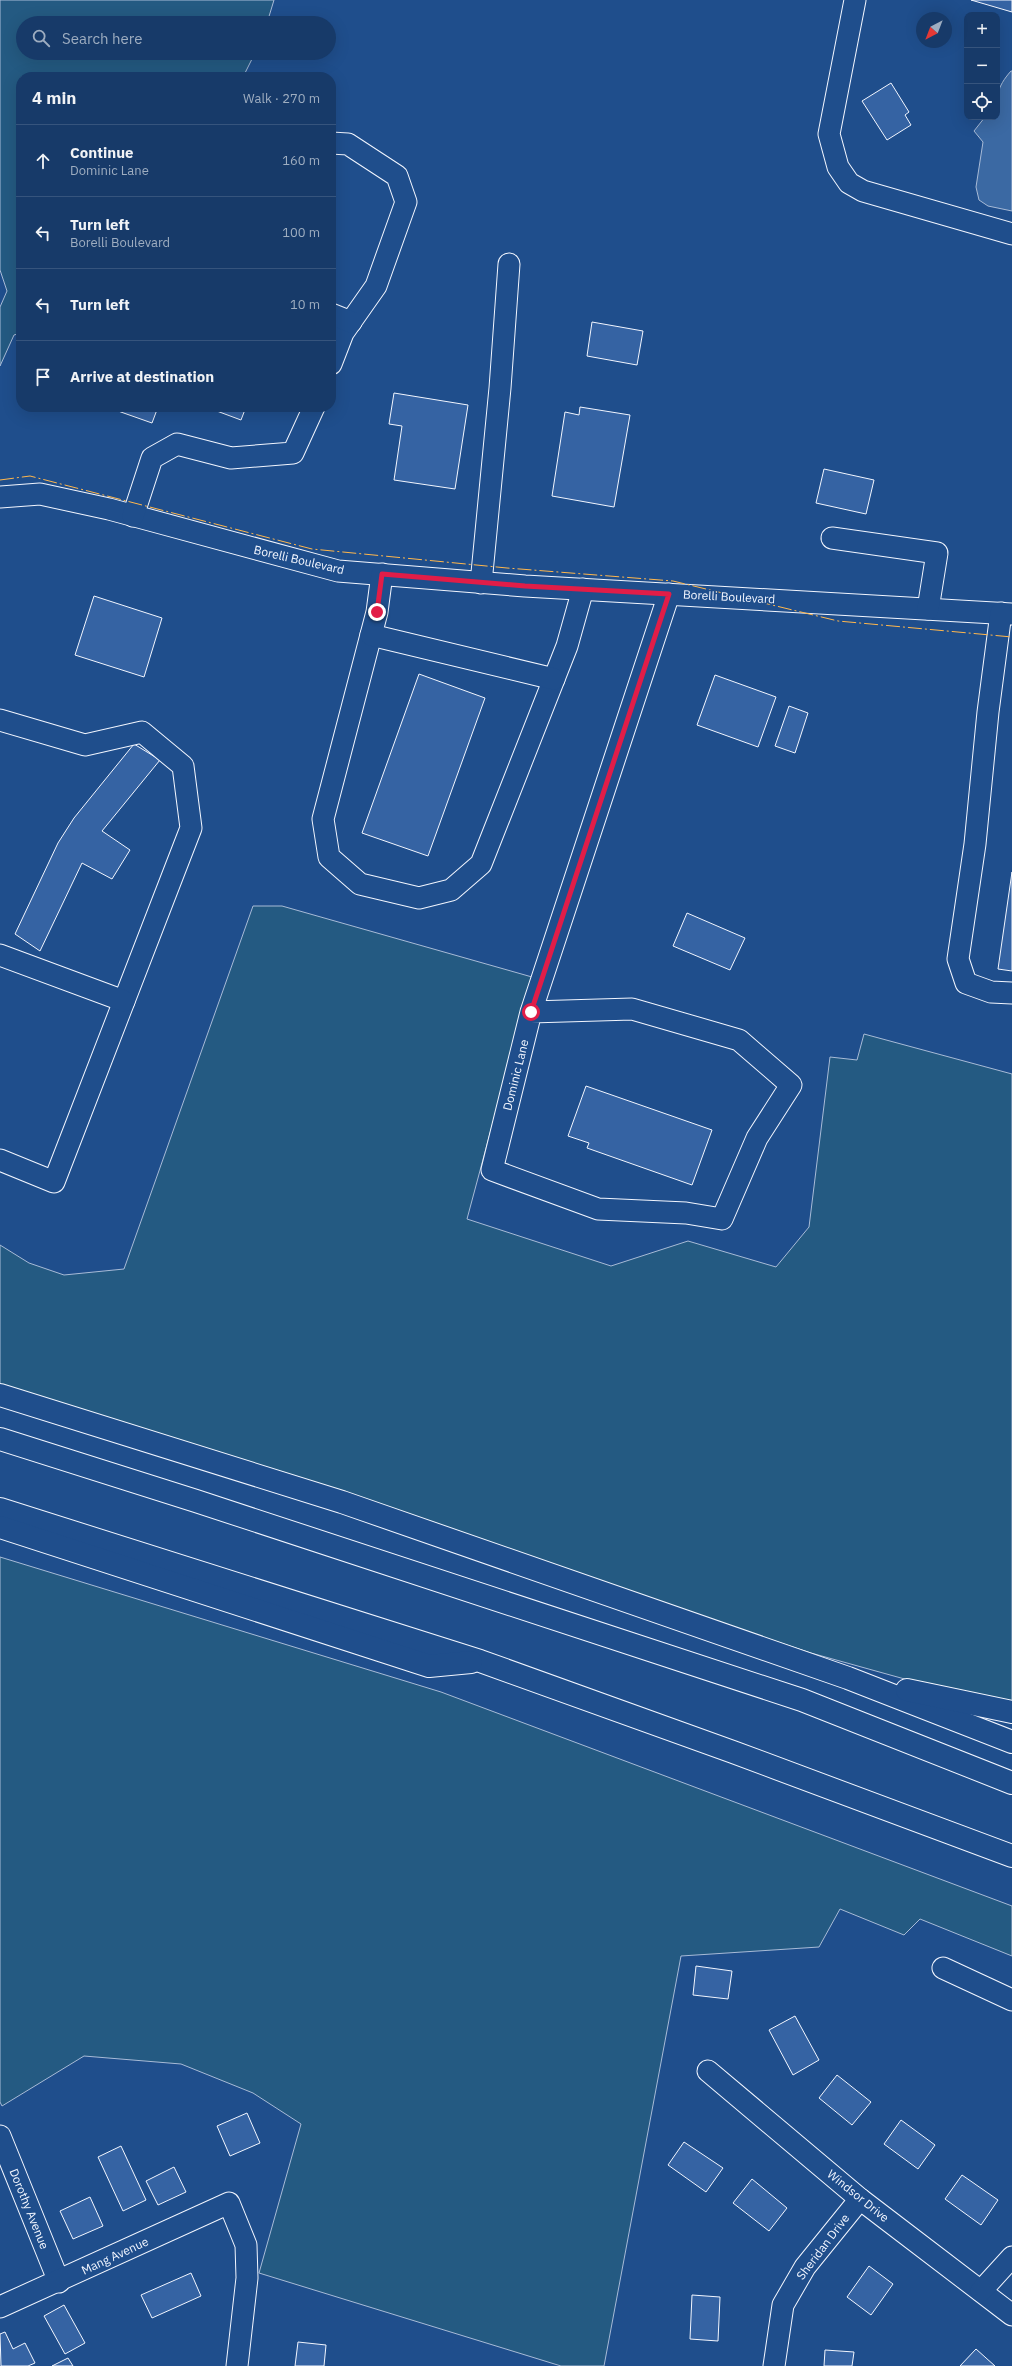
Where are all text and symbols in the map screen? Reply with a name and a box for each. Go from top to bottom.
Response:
north arrow [916,12,952,48]
map controls [964,12,1000,120]
button: + [964,12,1000,48]
search box [16,16,336,60]
icon: search [30,27,52,49]
text: Search here [62,29,142,48]
button: − [964,48,1000,84]
button: locate [964,84,1000,120]
text: 4 min [32,87,76,109]
text: Walk · 270 m [243,90,320,107]
text: Continue [70,143,134,162]
icon: ahead [32,150,54,172]
text: 160 m [282,152,320,169]
text: Dominic Lane [70,162,149,179]
text: Turn left [70,215,130,234]
icon: left [32,222,54,244]
text: 100 m [282,224,320,241]
text: Borelli Boulevard [70,234,170,251]
icon: left [32,294,54,316]
text: Turn left [70,295,130,314]
text: 10 m [290,296,320,313]
icon: arrive [32,366,54,388]
text: Arrive at destination [70,367,214,386]
street label: Borelli Boulevard [252,542,346,577]
street label: Borelli Boulevard [682,587,776,606]
route end [368,603,386,621]
route start [522,1003,540,1021]
street label: Dominic Lane [499,1037,532,1112]
street label: Dorothy Avenue [6,2166,53,2252]
street label: Windsor Drive [824,2166,893,2225]
street label: Sheridan Drive [793,2210,853,2283]
street label: Mang Avenue [79,2233,151,2278]

